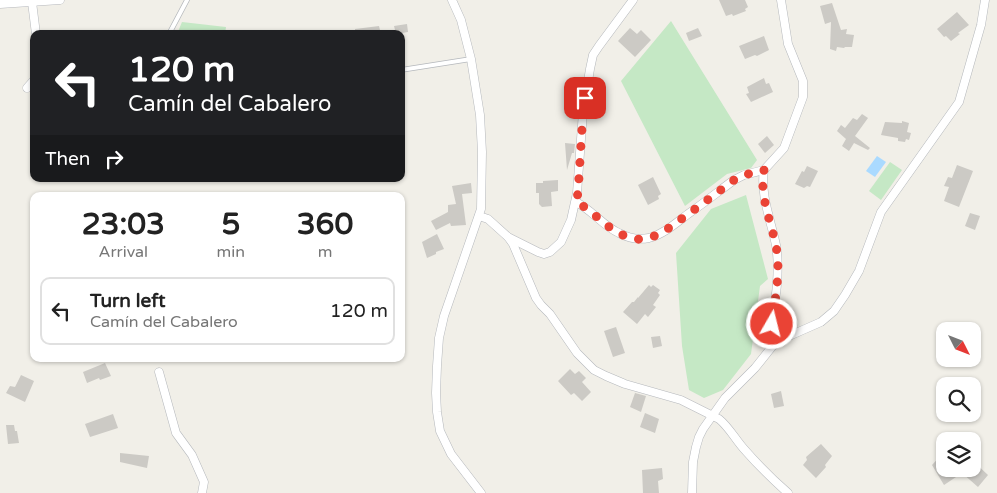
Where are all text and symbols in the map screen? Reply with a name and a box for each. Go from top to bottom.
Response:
text: 120 m [128,49,235,91]
icon: left [45,50,110,115]
pin [564,77,606,119]
icon: arrive [571,84,599,112]
text: Camín del Cabalero [128,91,331,117]
icon: right [100,145,128,173]
text: Then [45,148,90,170]
text: 23:03 [82,206,165,243]
text: 5 [221,206,240,243]
text: 360 [297,206,353,243]
text: Arrival [99,242,148,262]
text: min [217,242,245,262]
text: m [318,242,332,262]
text: Turn left [90,290,166,312]
icon: left [47,297,75,325]
position arrow [745,297,797,349]
text: 120 m [330,300,388,322]
text: Camín del Cabalero [90,312,238,332]
north arrow [936,322,981,368]
map controls [936,322,981,477]
button: search [936,377,981,422]
button: layers [936,432,981,477]

